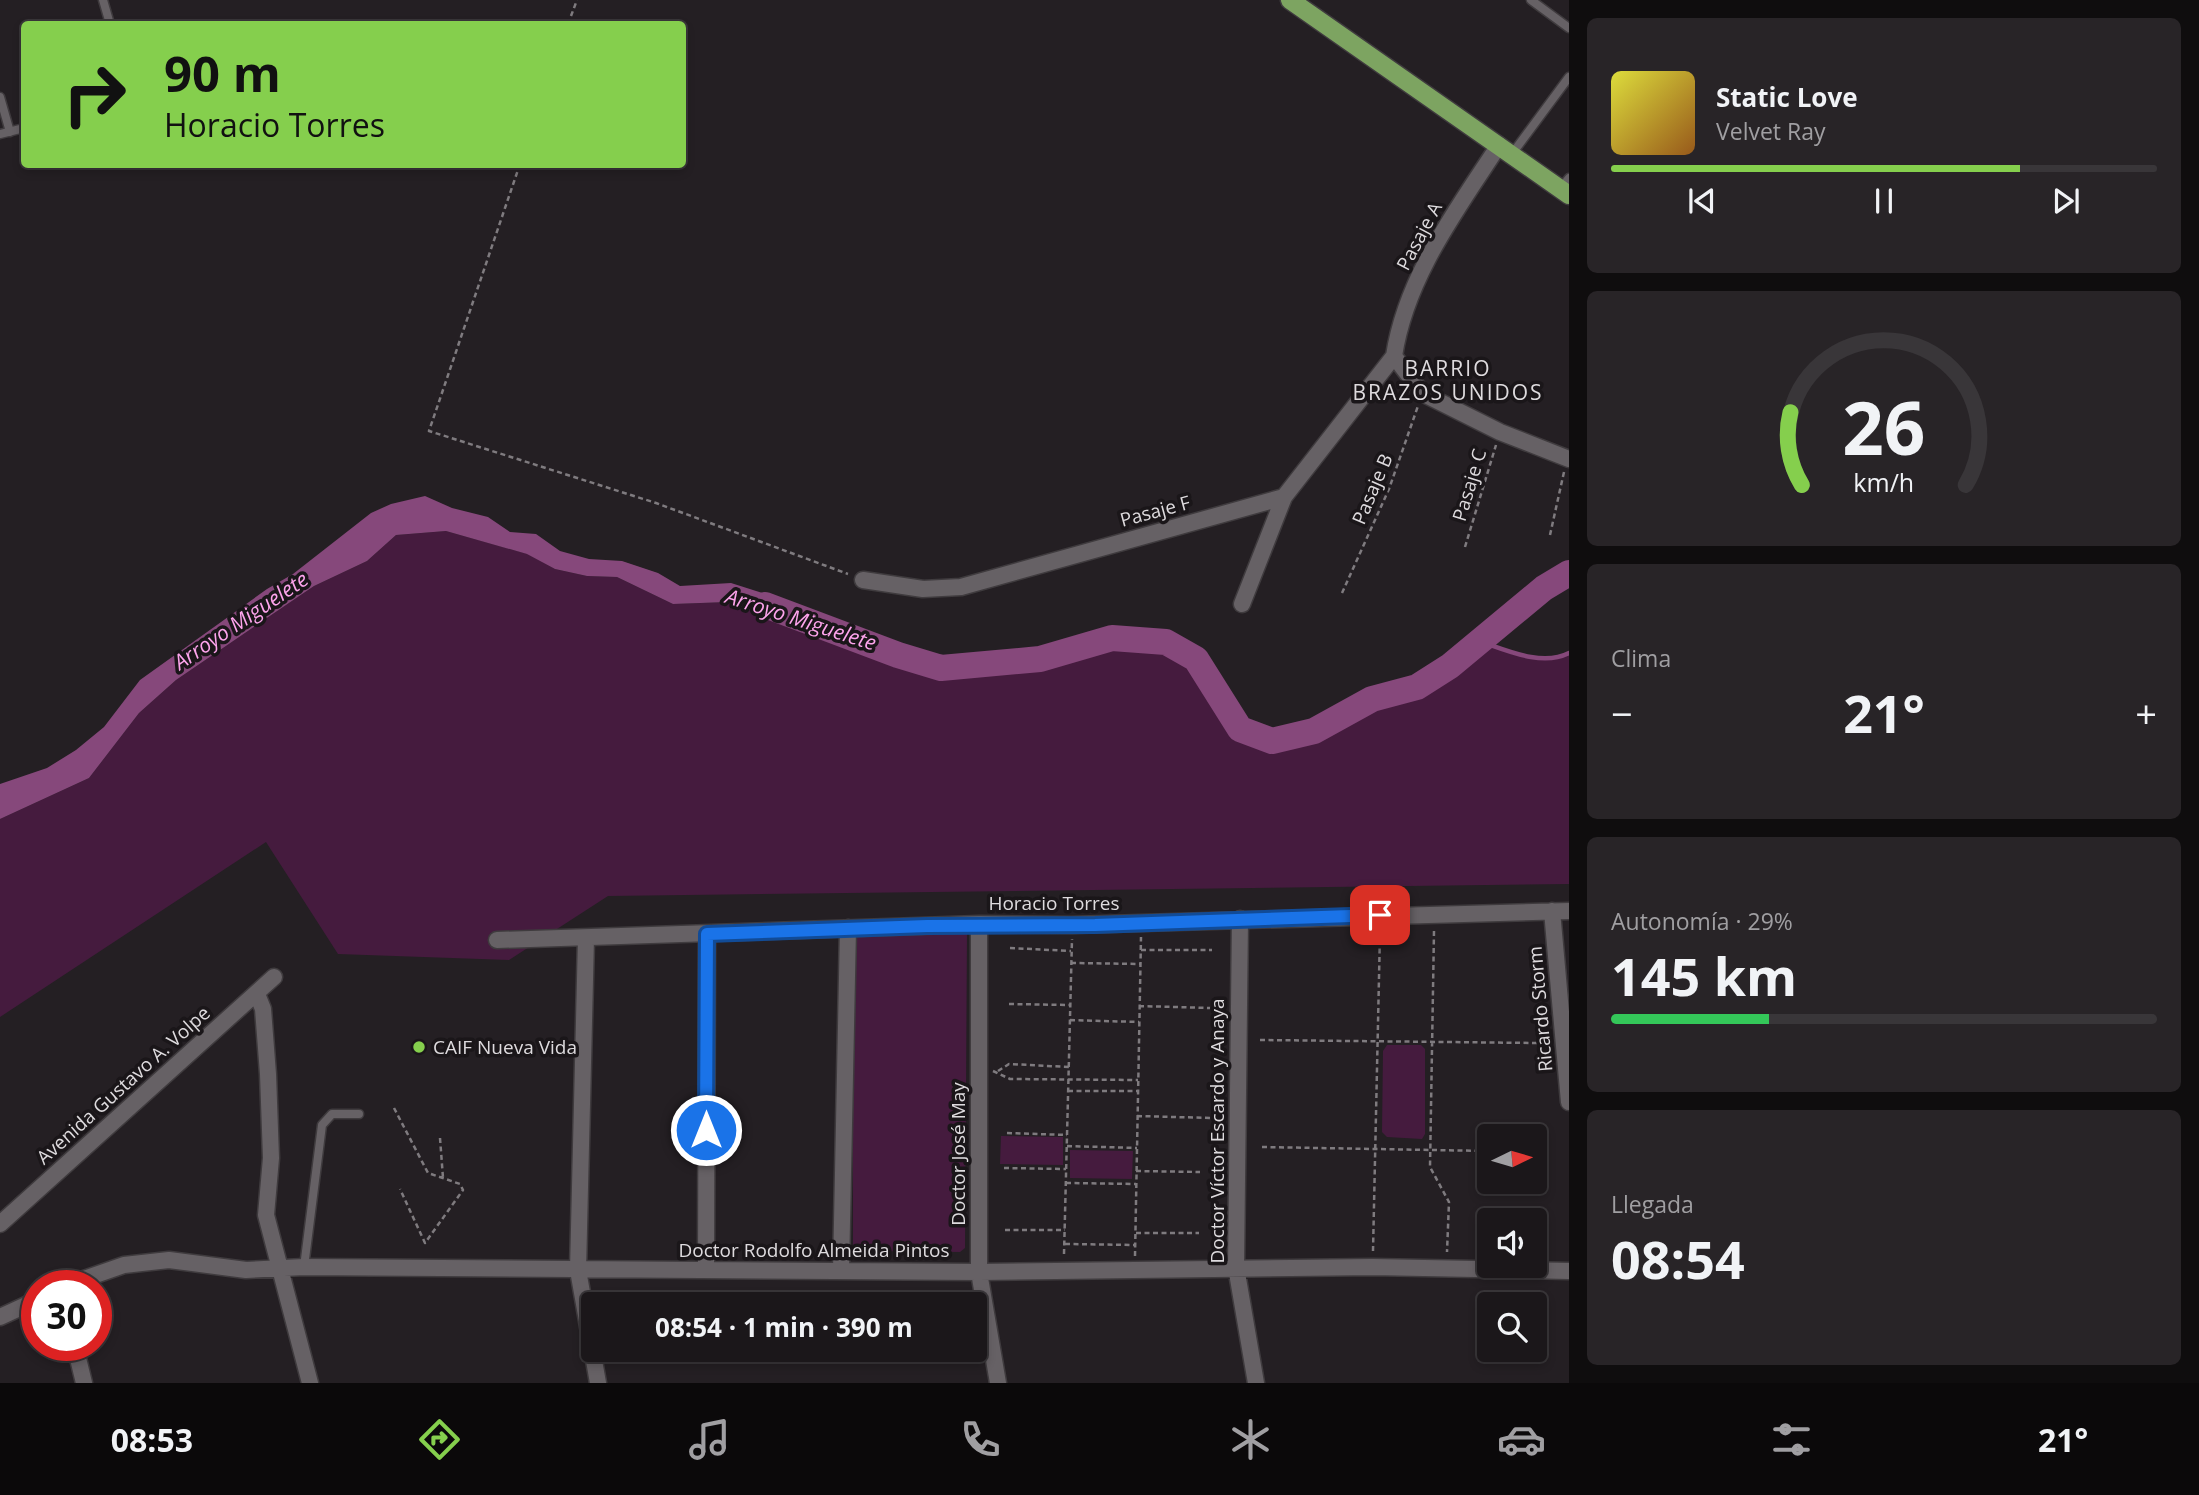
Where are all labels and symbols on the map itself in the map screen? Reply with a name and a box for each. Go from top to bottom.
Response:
street label: Pasaje A [1390,197,1448,275]
district label: BARRIO BRAZOS UNIDOS [1352,354,1544,406]
street label: Pasaje C [1446,446,1492,524]
street label: Pasaje B [1346,450,1398,528]
street label: Pasaje F [1117,489,1193,533]
water label: Arroyo Miguelete [166,565,313,677]
water label: Arroyo Miguelete [721,581,880,657]
pin [1350,885,1410,945]
street label: Horacio Torres [988,890,1120,916]
street label: Ricardo Storm [1522,945,1558,1073]
street label: Doctor Víctor Escardo y Anaya [1204,998,1230,1264]
street label: Avenida Gustavo A. Volpe [31,1000,215,1170]
place label: CAIF Nueva Vida [433,1034,577,1060]
marker: CAIF Nueva Vida [411,1039,427,1055]
street label: Doctor José May [945,1082,971,1226]
position arrow [669,1093,743,1167]
north arrow [1477,1124,1547,1194]
street label: Doctor Rodolfo Almeida Pintos [678,1237,950,1263]
speed limit sign: 30 [21,1270,112,1361]

